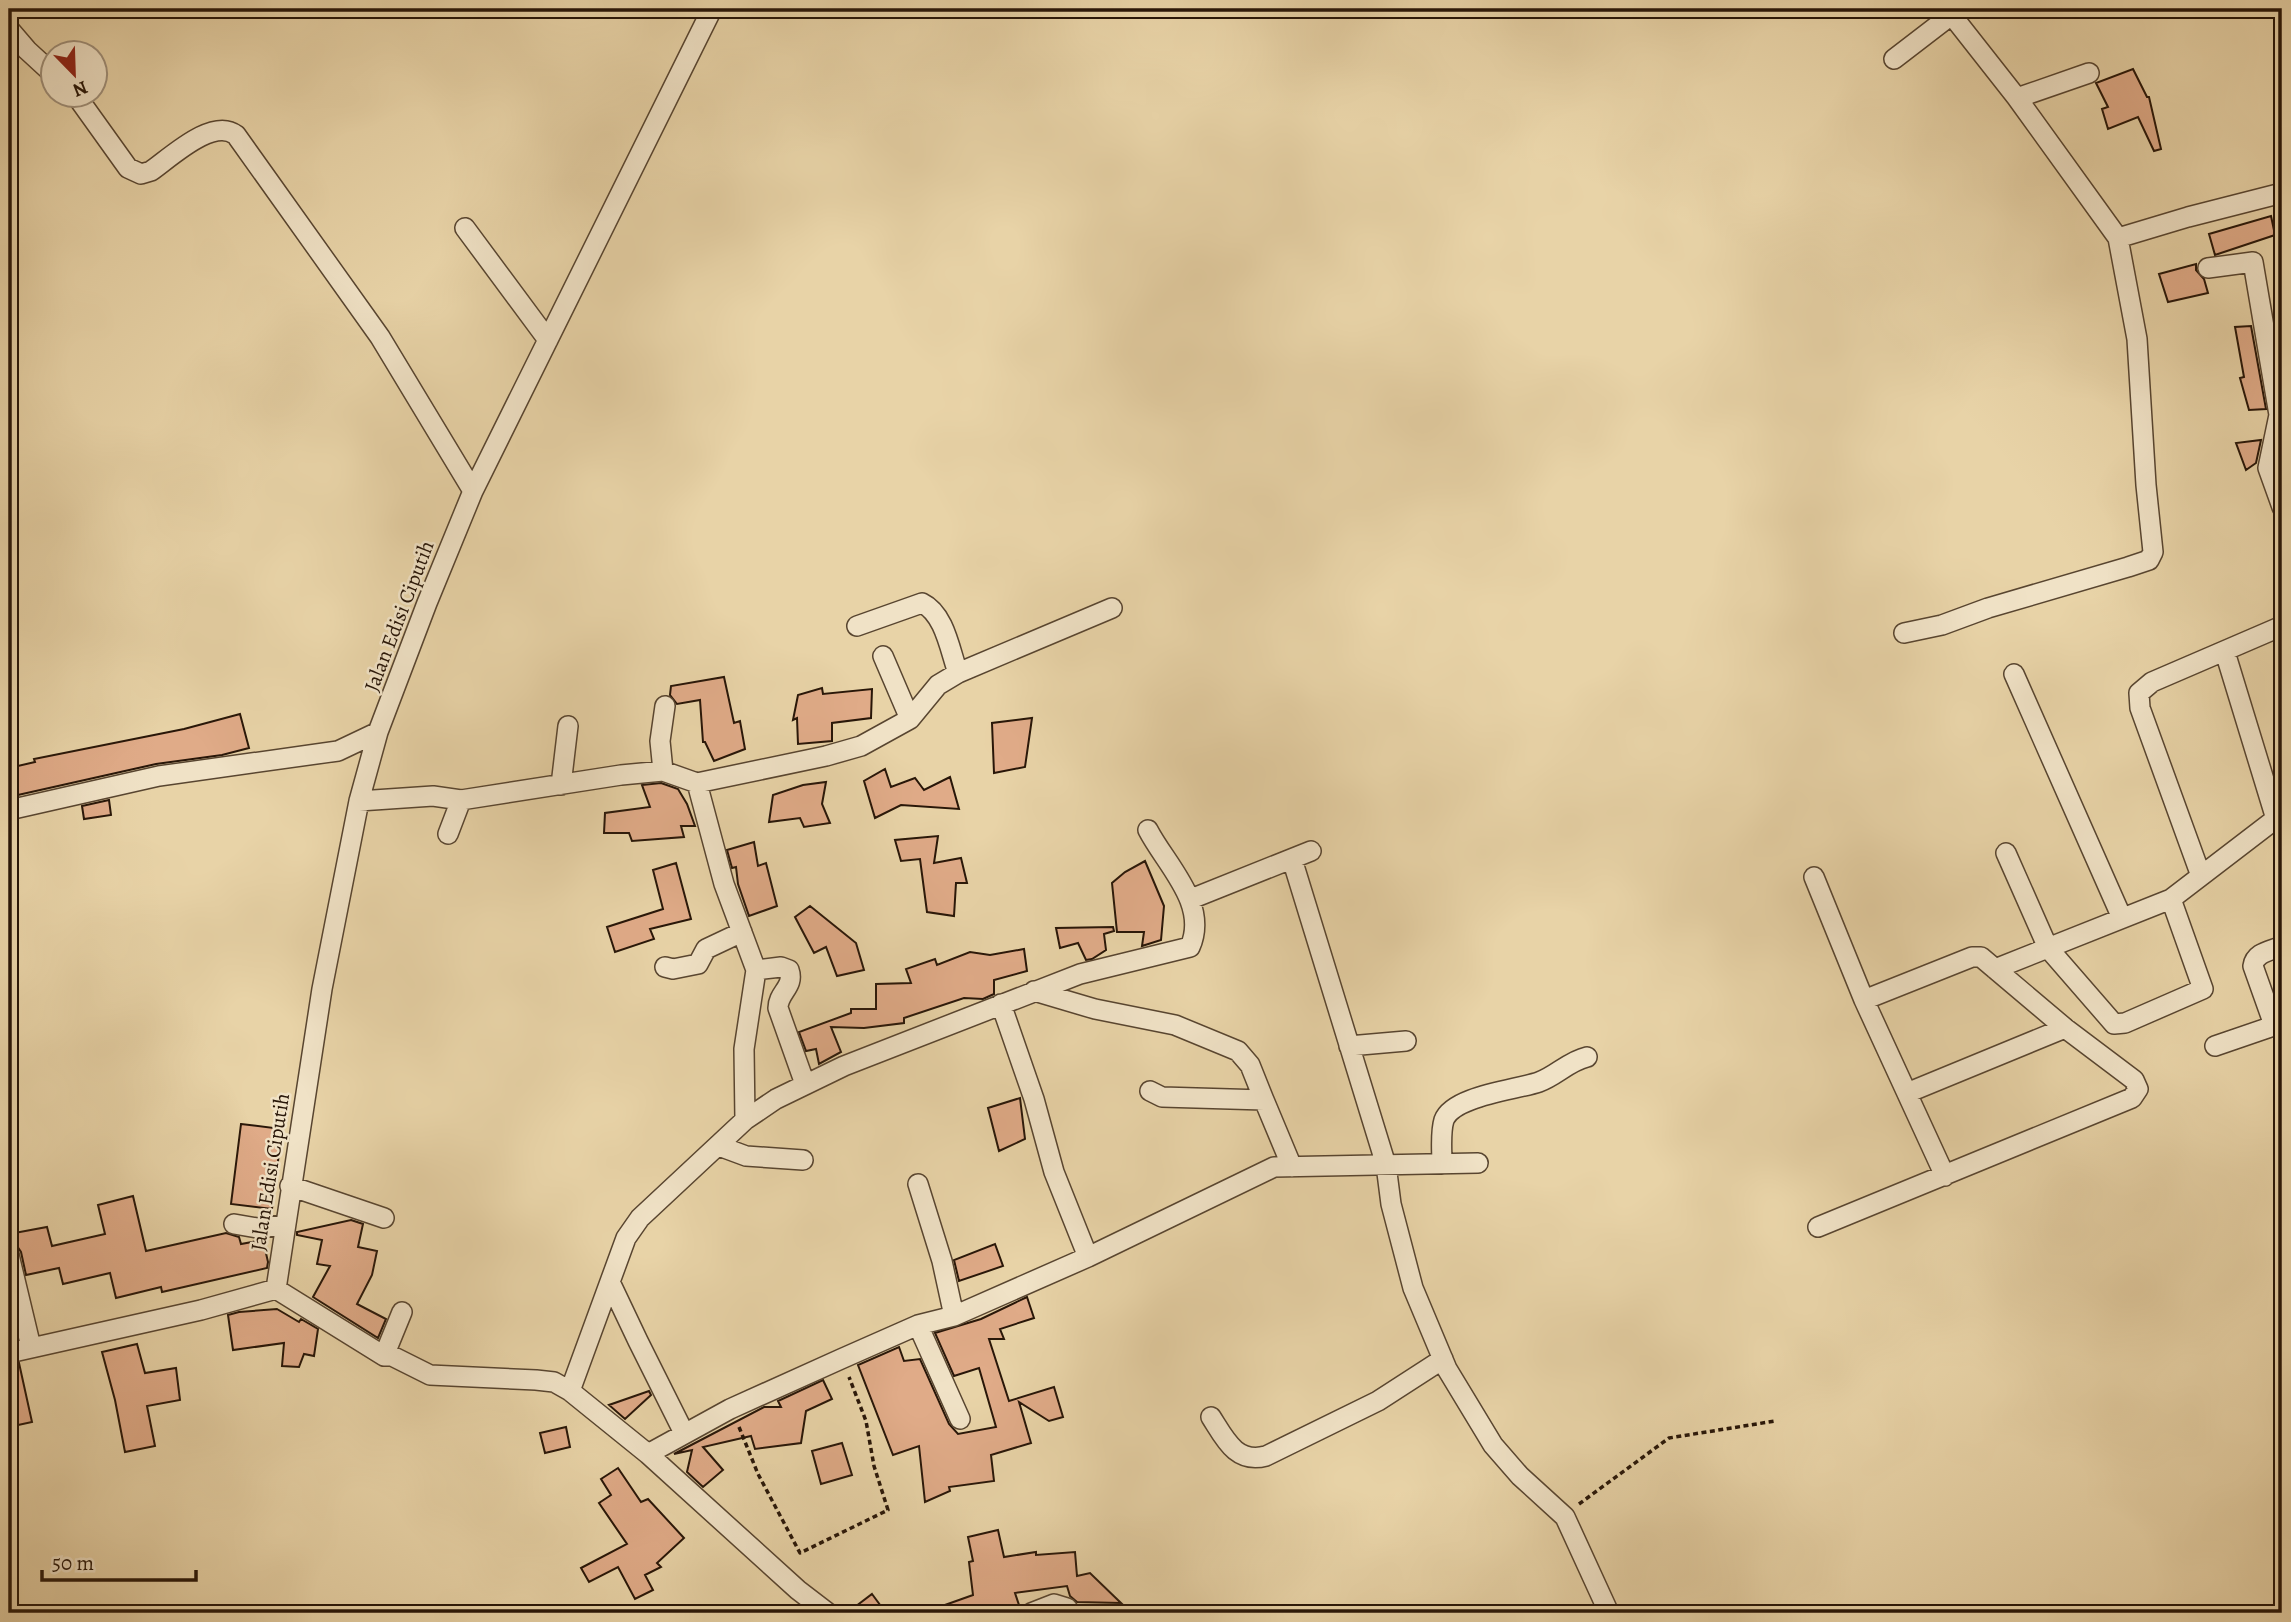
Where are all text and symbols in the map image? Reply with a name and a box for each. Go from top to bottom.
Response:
north arrow [38,38,108,108]
text: N [69,74,92,103]
street label: Jalan Edisi Ciputih [357,537,441,695]
street label: Jalan Edisi Ciputih [244,1091,296,1253]
scale bar [42,1538,196,1582]
text: 50 m [52,1549,94,1577]

